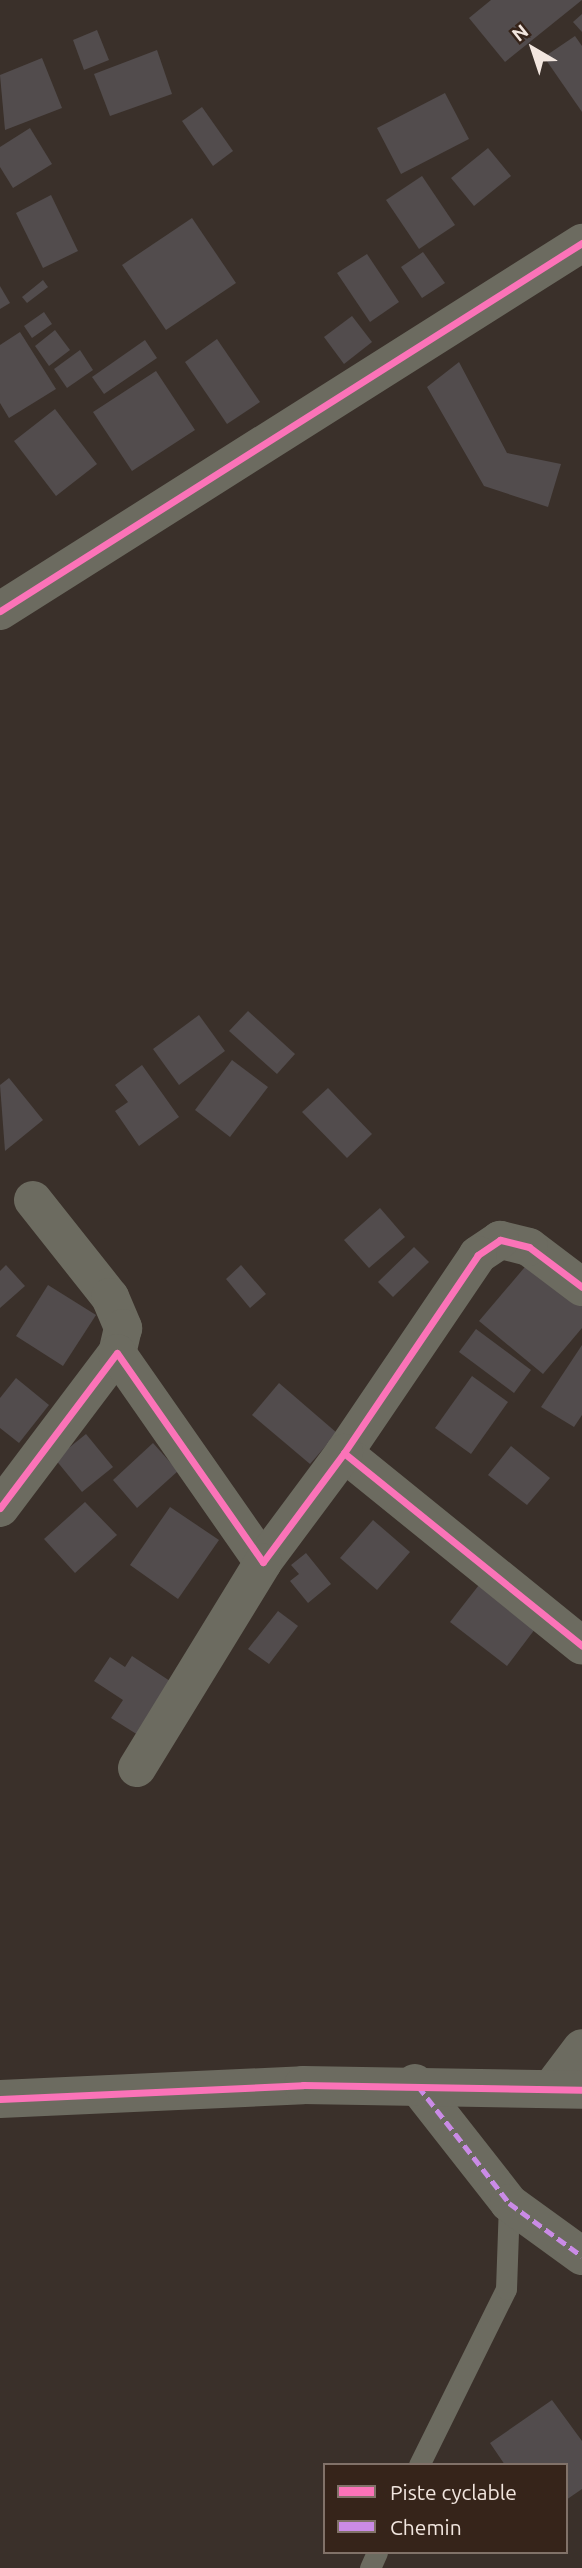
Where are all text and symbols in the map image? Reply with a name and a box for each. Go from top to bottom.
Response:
north arrow [498,14,568,84]
text: N [507,20,532,46]
legend [323,2463,568,2554]
text: Piste cyclable [390,2480,517,2504]
text: Chemin [390,2515,462,2539]

